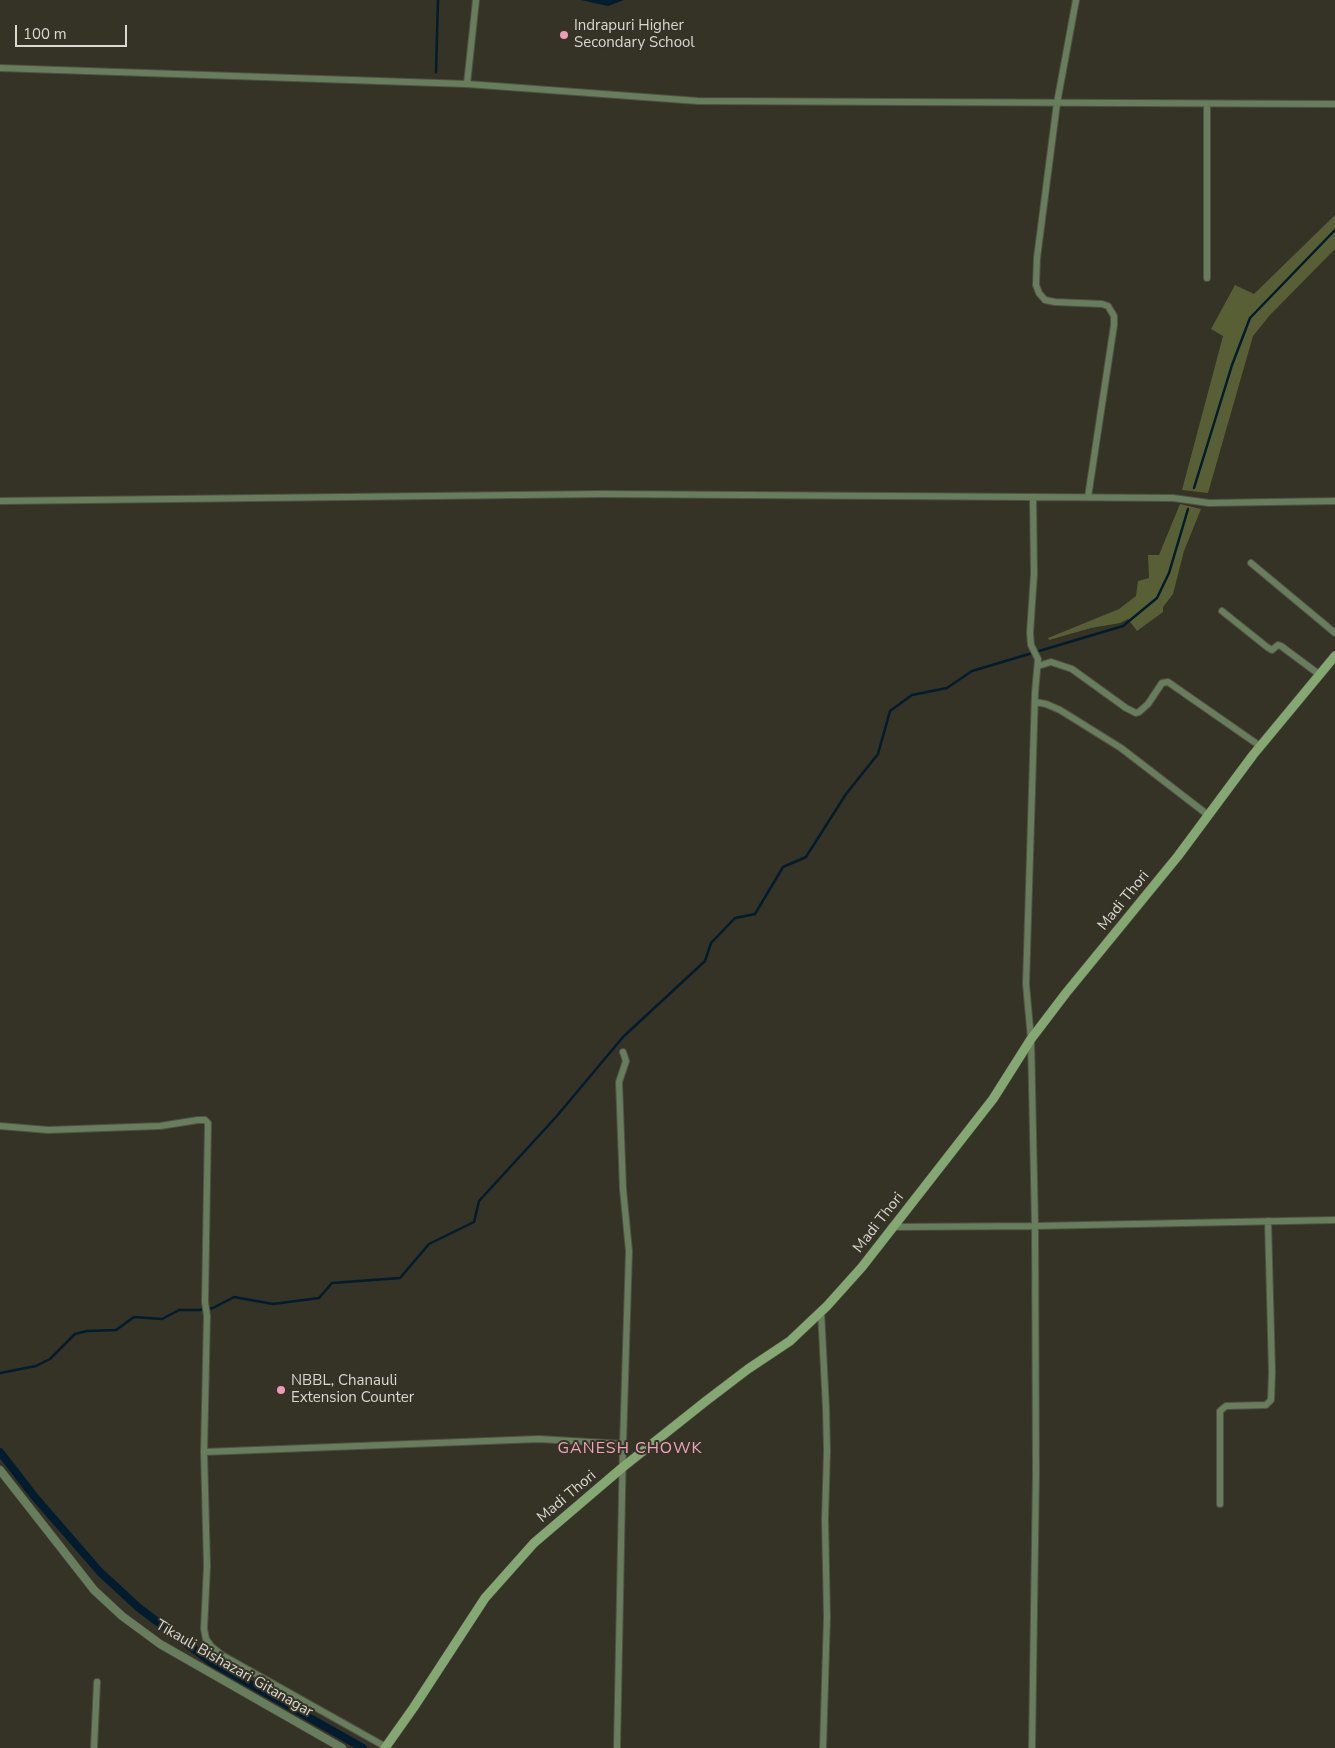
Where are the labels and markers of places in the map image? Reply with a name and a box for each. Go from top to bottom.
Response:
place label: Indrapuri Higher Secondary School [574,17,695,52]
marker: Indrapuri Higher Secondary School [558,29,570,41]
place label: NBBL, Chanauli Extension Counter [291,1372,414,1407]
marker: NBBL, Chanauli Extension Counter [275,1384,287,1396]

